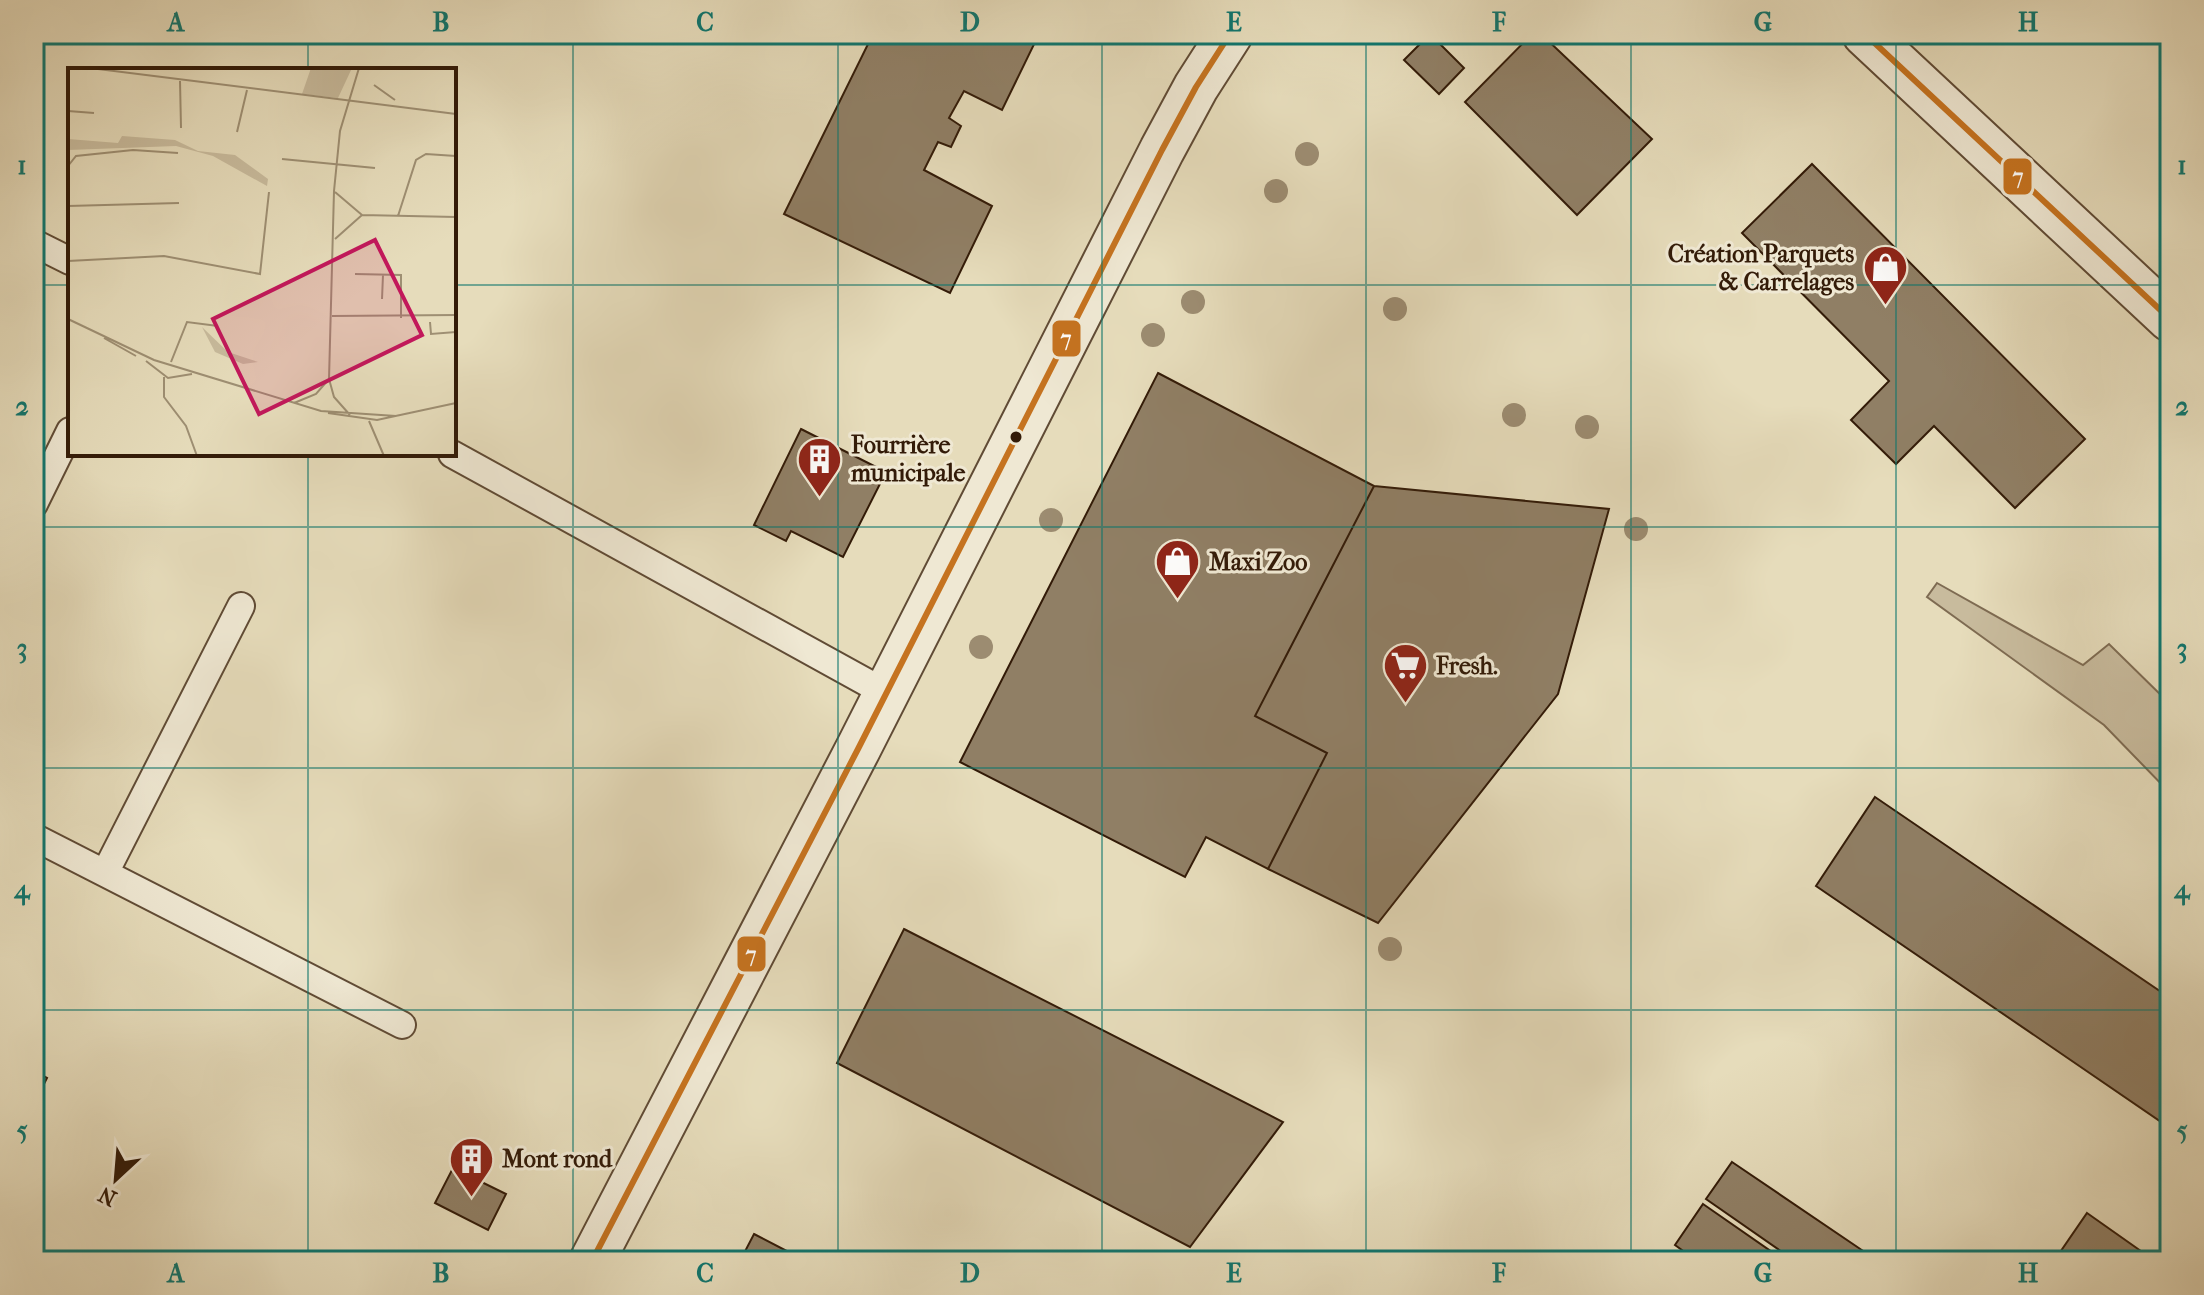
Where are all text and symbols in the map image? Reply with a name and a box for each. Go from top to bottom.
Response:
text: A [166,7,186,38]
text: B [433,7,450,38]
text: C [696,7,714,38]
text: D [960,7,980,38]
text: E [1226,7,1242,38]
text: F [1491,7,1506,38]
text: G [1754,7,1772,38]
text: H [2018,7,2039,38]
inset map [68,68,456,456]
text: 1 [17,150,27,181]
text: 1 [2177,150,2187,181]
line badge: 7 [2002,157,2033,196]
text: 7 [2012,164,2024,190]
place label: Création Parquets & Carrelages [1668,240,1854,296]
shop icon: Création Parquets & Carrelages [1861,244,1909,307]
line badge: 7 [1051,319,1082,358]
text: 7 [1060,326,1072,352]
text: 2 [15,391,29,422]
text: 2 [2175,391,2189,422]
unlabelled marker [1008,429,1024,445]
place label: Fourrière municipale [850,431,965,487]
building icon: Fourrière municipale [796,435,844,498]
shop icon: Maxi Zoo [1154,538,1202,601]
place label: Maxi Zoo [1209,548,1307,576]
text: 3 [17,633,27,664]
text: 3 [2177,633,2187,664]
supermarket icon: Fresh. [1381,642,1429,705]
place label: Fresh. [1435,652,1498,680]
text: 4 [13,874,31,906]
text: 4 [2173,874,2191,906]
line badge: 7 [736,935,767,973]
text: 7 [745,942,757,968]
text: 5 [16,1115,28,1146]
text: 5 [2176,1115,2188,1146]
building icon: Mont rond [447,1135,495,1198]
north arrow [76,1139,156,1219]
place label: Mont rond [502,1145,613,1173]
text: N [94,1181,121,1211]
text: A [166,1258,186,1289]
text: B [433,1258,450,1289]
text: C [696,1258,714,1289]
text: D [960,1258,980,1289]
text: E [1226,1258,1242,1289]
text: F [1491,1258,1506,1289]
text: G [1754,1258,1772,1289]
text: H [2018,1258,2039,1289]

